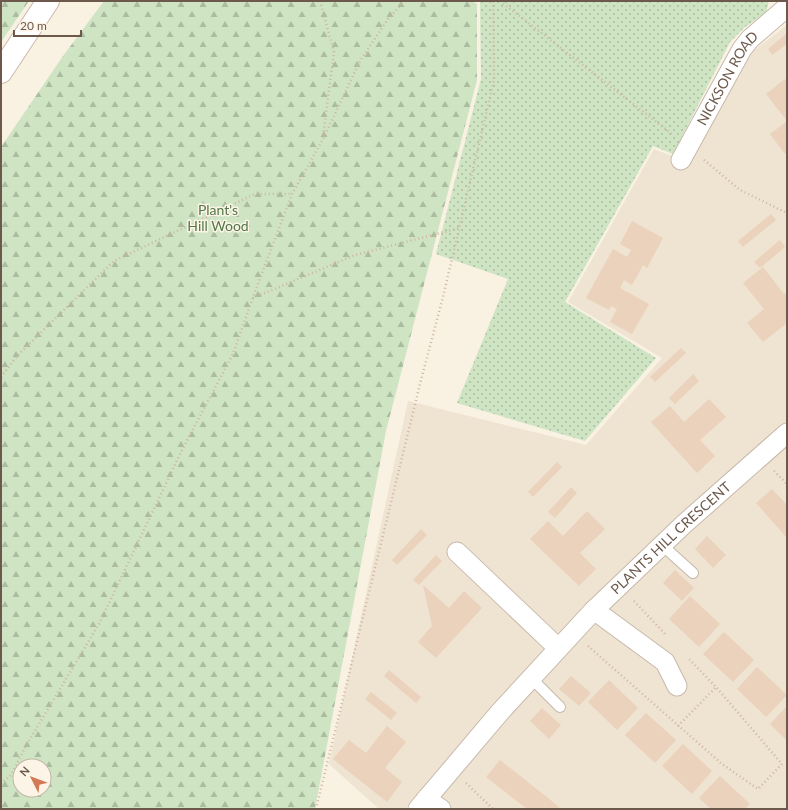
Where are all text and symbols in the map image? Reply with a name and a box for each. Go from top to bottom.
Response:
scale bar [14,12,81,38]
text: 20 m [20,18,47,33]
street label: NICKSON ROAD [693,27,761,128]
park label: Plant's Hill Wood [187,201,249,234]
street label: PLANTS HILL CRESCENT [607,477,735,598]
north arrow [12,758,52,798]
text: N [17,763,32,778]

